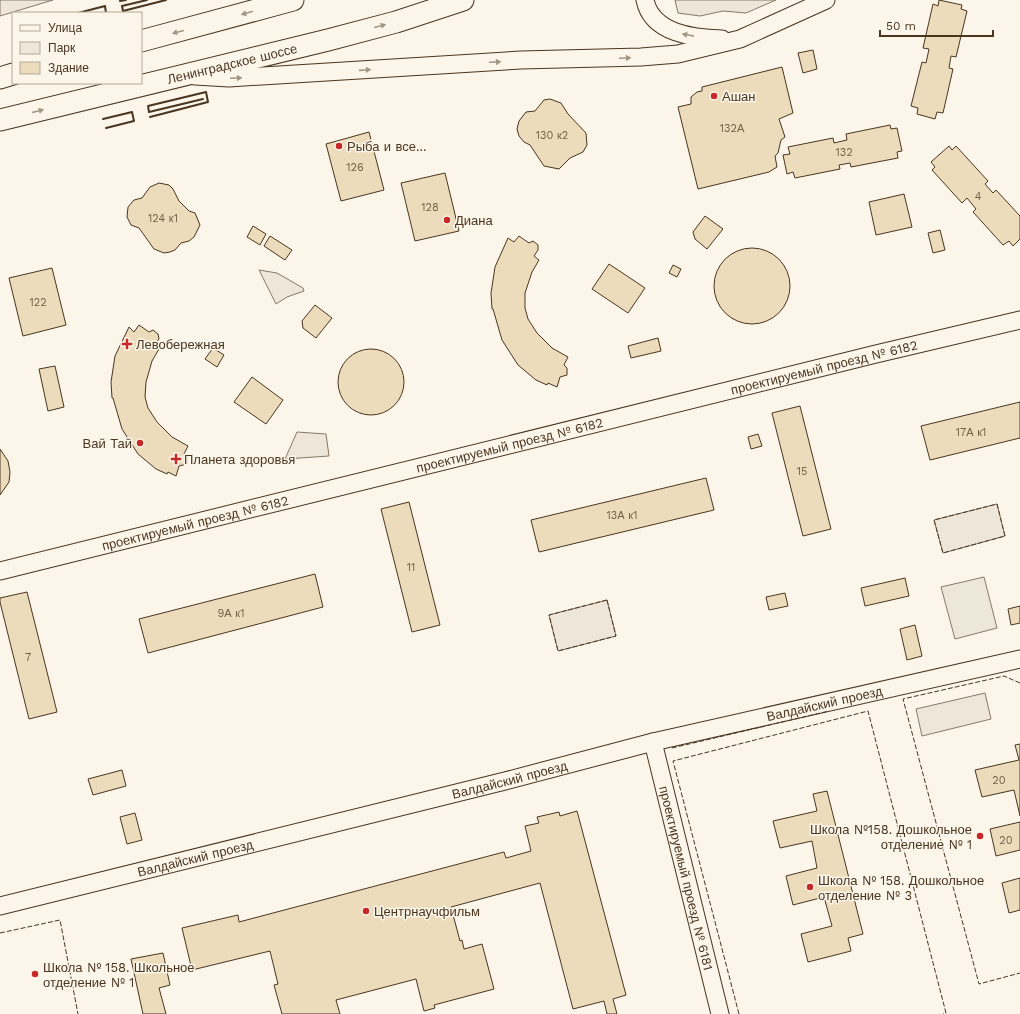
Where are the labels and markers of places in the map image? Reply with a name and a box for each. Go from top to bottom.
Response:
place label: Ашан [722,89,756,104]
marker: Ашан [709,91,719,101]
place label: Рыба и все... [347,139,426,154]
marker: Рыба и все... [334,141,344,151]
place label: Диана [455,213,493,228]
marker: Диана [442,215,452,225]
place label: Левобережная [136,337,225,352]
marker: Левобережная [121,338,133,350]
place label: Вай Тай [83,436,132,451]
marker: Вай Тай [135,438,145,448]
place label: Планета здоровья [184,452,295,467]
marker: Планета здоровья [171,454,181,464]
place label: Школа №158. Дошкольное отделение № 1 [810,822,972,852]
marker: Школа №158. Дошкольное отделение № 1 [975,831,985,841]
place label: Школа № 158. Дошкольное отделение № 3 [818,873,984,903]
marker: Школа № 158. Дошкольное отделение № 3 [805,882,815,892]
place label: Центрнаучфильм [374,904,480,919]
marker: Центрнаучфильм [361,906,371,916]
place label: Школа № 158. Школьное отделение № 1 [43,960,195,990]
marker: Школа № 158. Школьное отделение № 1 [30,969,40,979]

